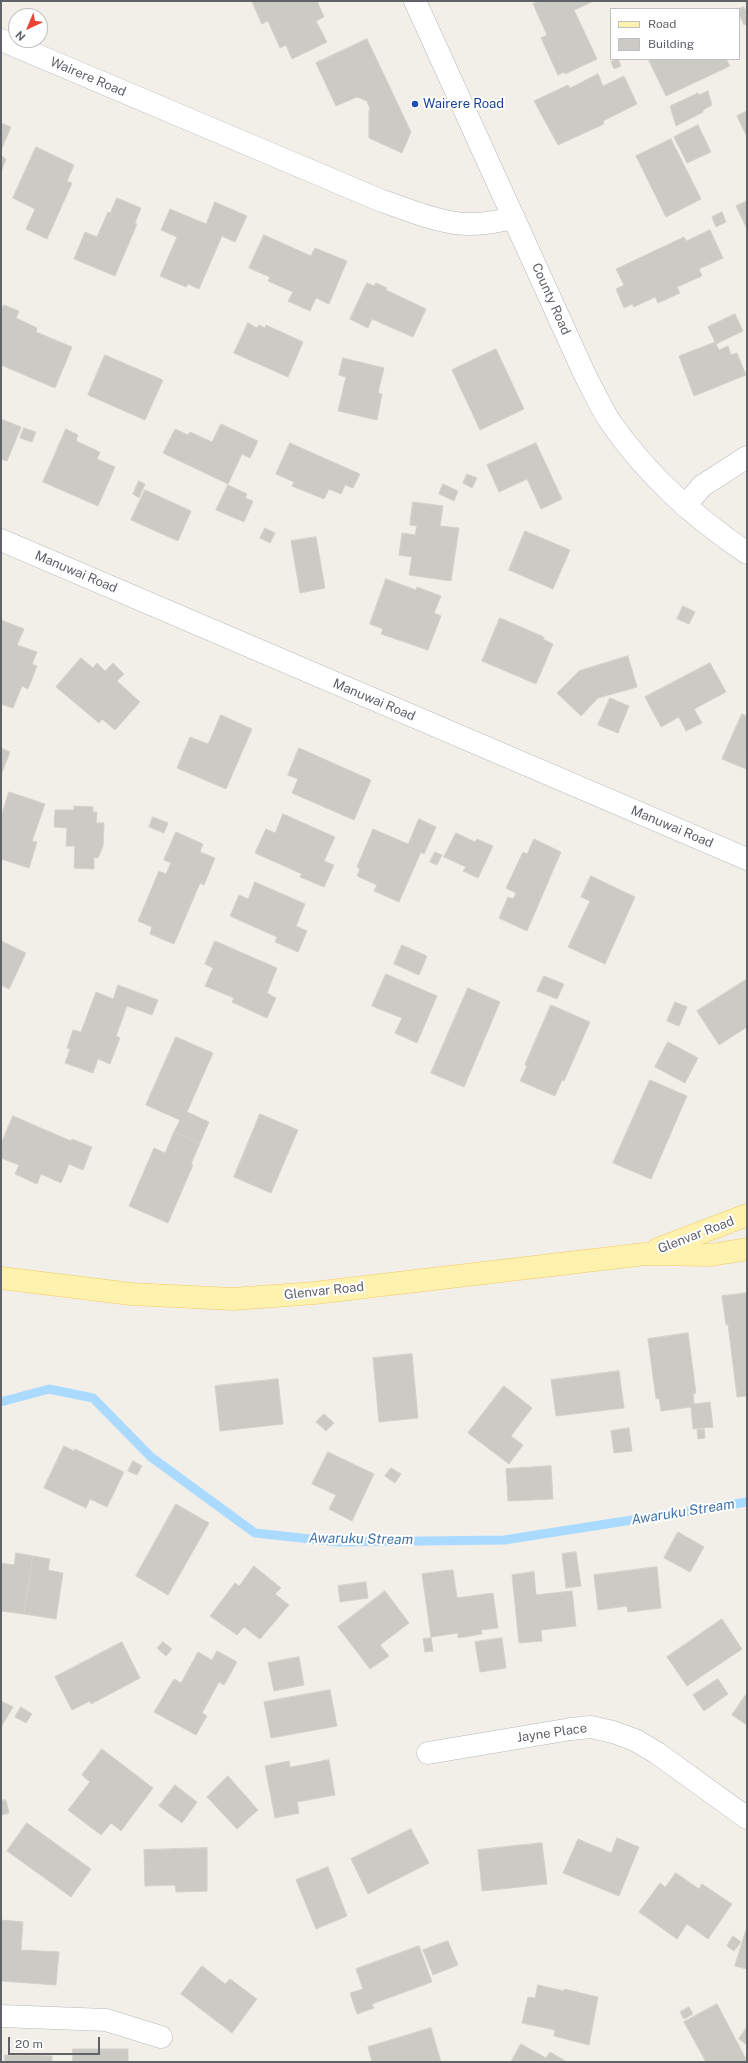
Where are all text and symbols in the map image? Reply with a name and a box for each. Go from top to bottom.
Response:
north arrow [8,8,48,48]
legend [610,8,740,60]
text: Road [648,17,676,31]
text: N [13,29,28,43]
text: Building [648,37,694,51]
street label: Wairere Road [48,54,128,100]
place label: Wairere Road [423,96,504,112]
marker: Wairere Road [410,99,420,109]
street label: County Road [528,261,574,337]
street label: Manuwai Road [32,548,120,596]
street label: Manuwai Road [330,676,418,724]
street label: Manuwai Road [628,803,716,851]
street label: Glenvar Road [656,1213,736,1257]
street label: Glenvar Road [283,1279,365,1303]
water label: Awaruku Stream [630,1496,736,1528]
water label: Awaruku Stream [309,1530,413,1548]
street label: Jayne Place [516,1720,588,1746]
scale bar [10,2029,102,2055]
text: 20 m [15,2037,43,2051]

